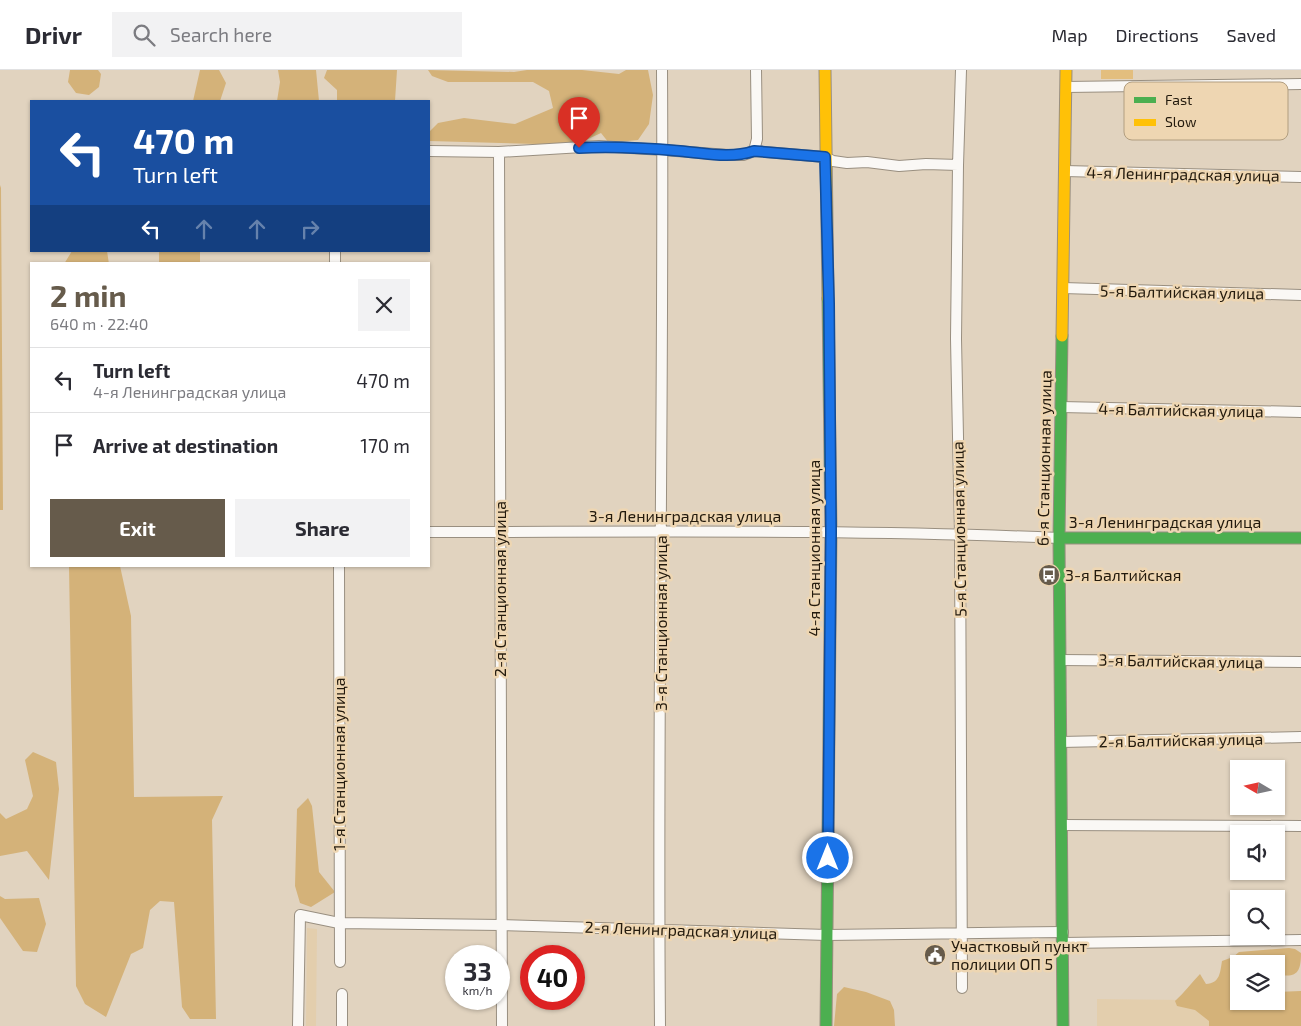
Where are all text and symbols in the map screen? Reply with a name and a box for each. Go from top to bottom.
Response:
search box [112,12,462,57]
text: Drivr [25,20,82,49]
icon: search [130,21,158,49]
text: Search here [170,23,272,46]
text: Map [1051,24,1088,46]
text: Directions [1116,24,1199,46]
text: Saved [1227,24,1276,46]
legend [1124,82,1288,140]
text: Fast [1165,91,1192,108]
pin [558,97,600,148]
icon: arrive [565,104,593,132]
text: Slow [1165,113,1197,130]
text: 470 m [133,119,234,161]
icon: left [50,120,115,185]
text: Turn left [133,161,218,187]
street label: 4-я Ленинградская улица [1086,162,1280,186]
icon: left [137,215,165,243]
icon: ahead [190,215,218,243]
icon: ahead [243,215,271,243]
icon: right [296,215,324,243]
text: 2 min [50,277,127,313]
button: close [358,279,410,331]
street label: 5-я Балтийская улица [1100,281,1264,303]
text: 640 m · 22:40 [50,314,148,333]
text: Turn left [93,359,170,382]
icon: left [50,366,78,394]
text: 470 m [356,369,410,392]
street label: 6-я Станционная улица [1032,370,1056,546]
text: 4-я Ленинградская улица [93,382,286,401]
street label: 4-я Балтийская улица [1098,399,1264,421]
icon: arrive [50,431,78,459]
text: Arrive at destination [93,434,278,457]
text: 170 m [360,434,410,457]
street label: 5-я Станционная улица [947,441,971,617]
street label: 4-я Станционная улица [804,460,824,636]
button: Exit [50,499,225,557]
button: Share [235,499,410,557]
street label: 2-я Станционная улица [490,501,510,677]
street label: 3-я Ленинградская улица [589,506,781,526]
street label: 3-я Ленинградская улица [1069,512,1261,532]
street label: 3-я Станционная улица [651,535,671,711]
bus stop icon: 3-я Балтийская [1037,563,1061,587]
place label: 3-я Балтийская [1065,565,1181,584]
street label: 3-я Балтийская улица [1099,650,1263,672]
street label: 1-я Станционная улица [329,677,349,851]
street label: 2-я Балтийская улица [1098,729,1264,751]
north arrow [1230,760,1285,815]
map controls [1230,760,1285,1010]
button: sound [1230,825,1285,880]
position arrow [801,831,853,883]
button: search [1230,890,1285,945]
street label: 2-я Ленинградская улица [584,917,778,943]
place label: Участковый пункт полиции ОП 5 [951,936,1087,973]
public building icon: Участковый пункт полиции ОП 5 [923,943,947,967]
speed limit sign: 40 [520,945,585,1010]
button: layers [1230,955,1285,1010]
text: 33 [463,956,492,986]
text: km/h [463,983,492,997]

